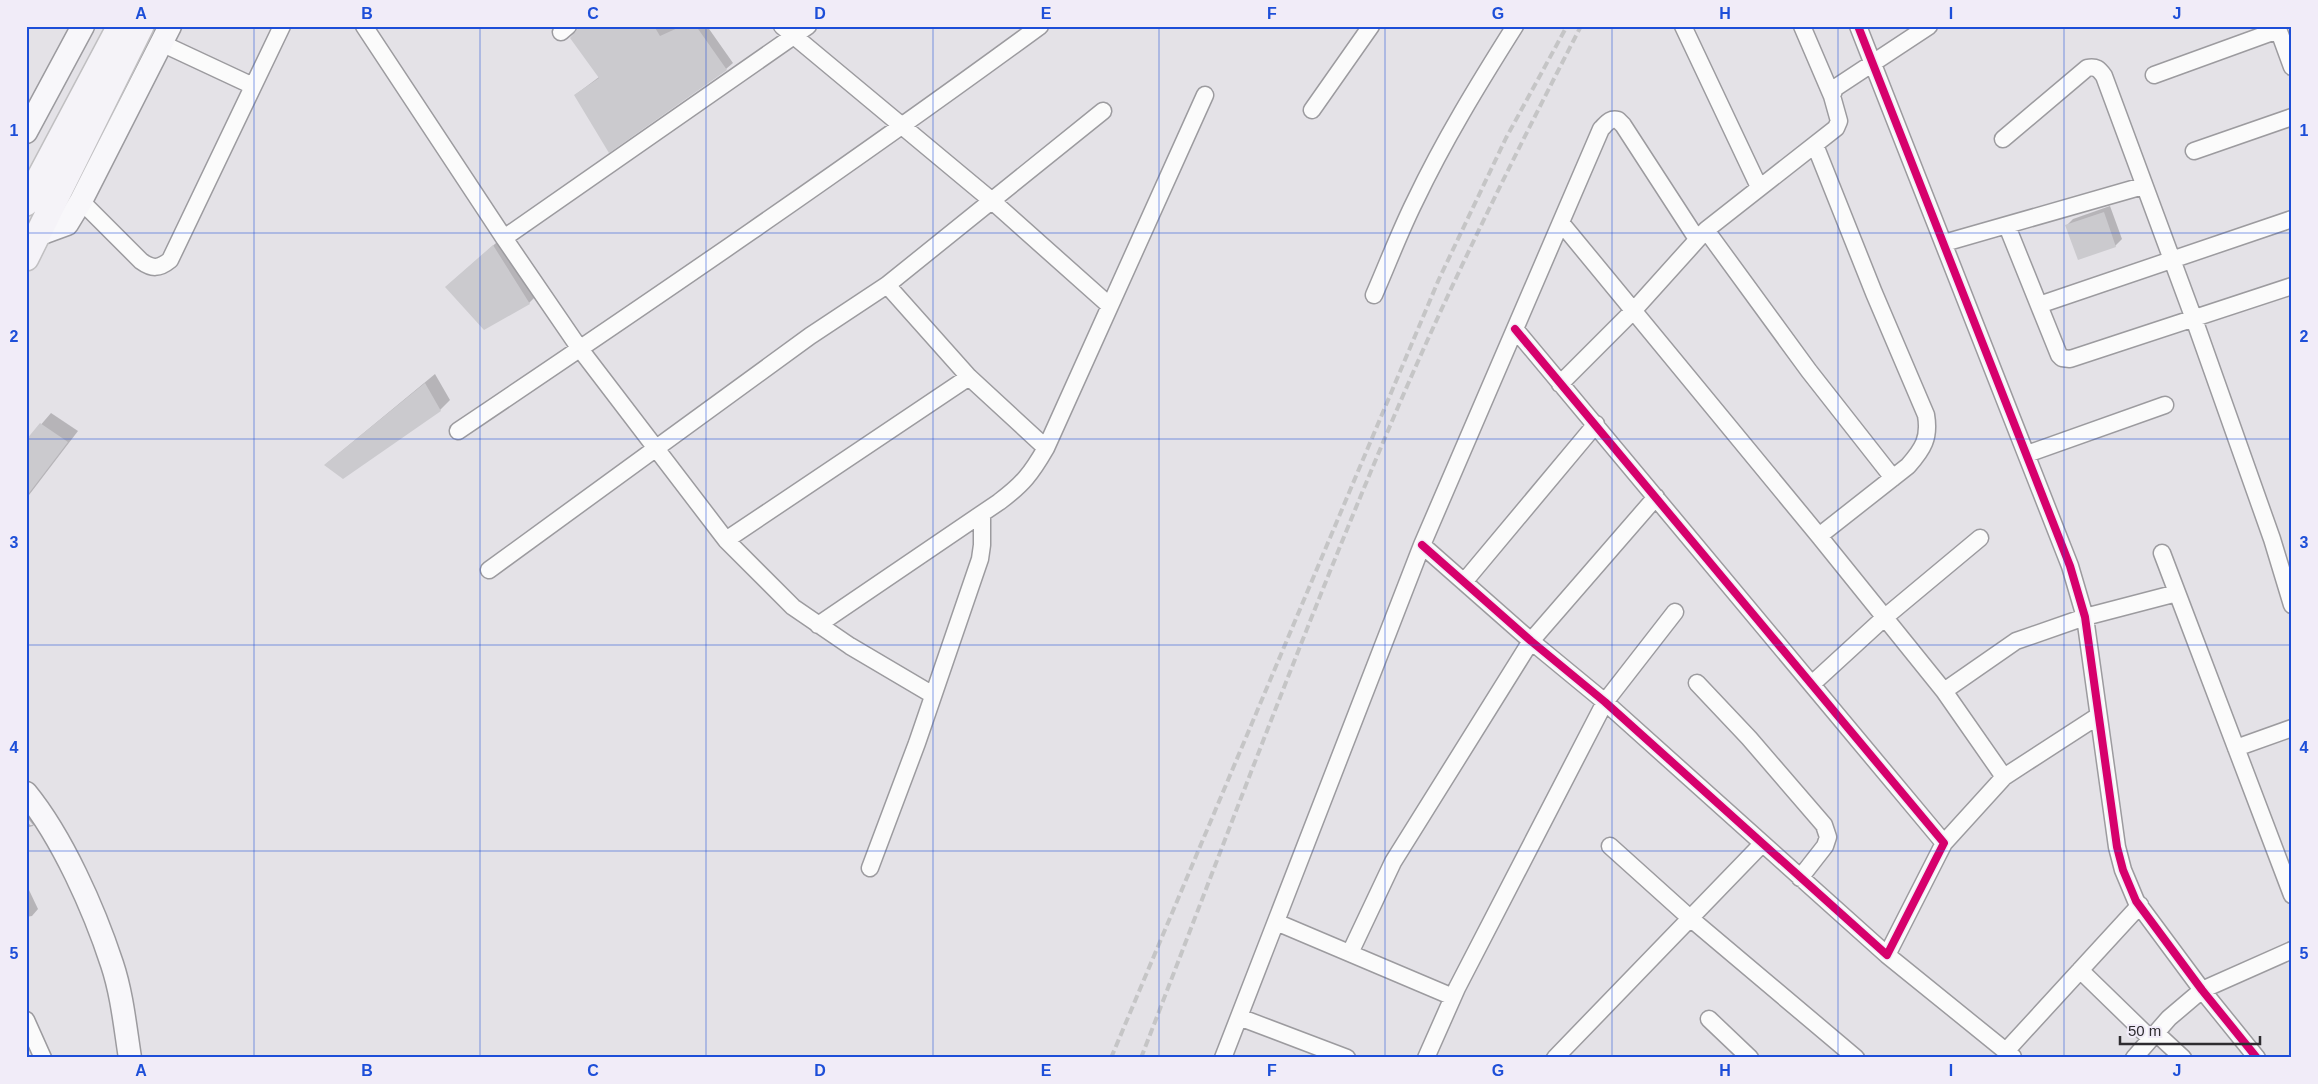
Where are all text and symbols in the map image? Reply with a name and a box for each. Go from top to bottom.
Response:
text: A [135,5,147,22]
text: B [361,5,373,22]
text: C [587,5,599,22]
text: D [814,5,826,22]
text: E [1041,5,1052,22]
text: F [1267,5,1277,22]
text: G [1492,5,1504,22]
text: H [1719,5,1731,22]
text: I [1949,5,1953,22]
text: J [2173,5,2181,22]
text: 1 [10,122,19,139]
text: 1 [2300,122,2309,139]
text: 2 [10,328,19,345]
text: 2 [2300,328,2309,345]
text: 3 [10,534,19,551]
text: 3 [2300,534,2309,551]
text: 4 [10,739,19,756]
text: 4 [2300,739,2309,756]
text: 5 [10,945,19,962]
text: 5 [2300,945,2309,962]
scale bar [2120,1014,2260,1046]
text: 50 m [2128,1022,2161,1039]
text: A [135,1062,147,1079]
text: B [361,1062,373,1079]
text: C [587,1062,599,1079]
text: D [814,1062,826,1079]
text: E [1041,1062,1052,1079]
text: F [1267,1062,1277,1079]
text: G [1492,1062,1504,1079]
text: H [1719,1062,1731,1079]
text: I [1949,1062,1953,1079]
text: J [2173,1062,2181,1079]

